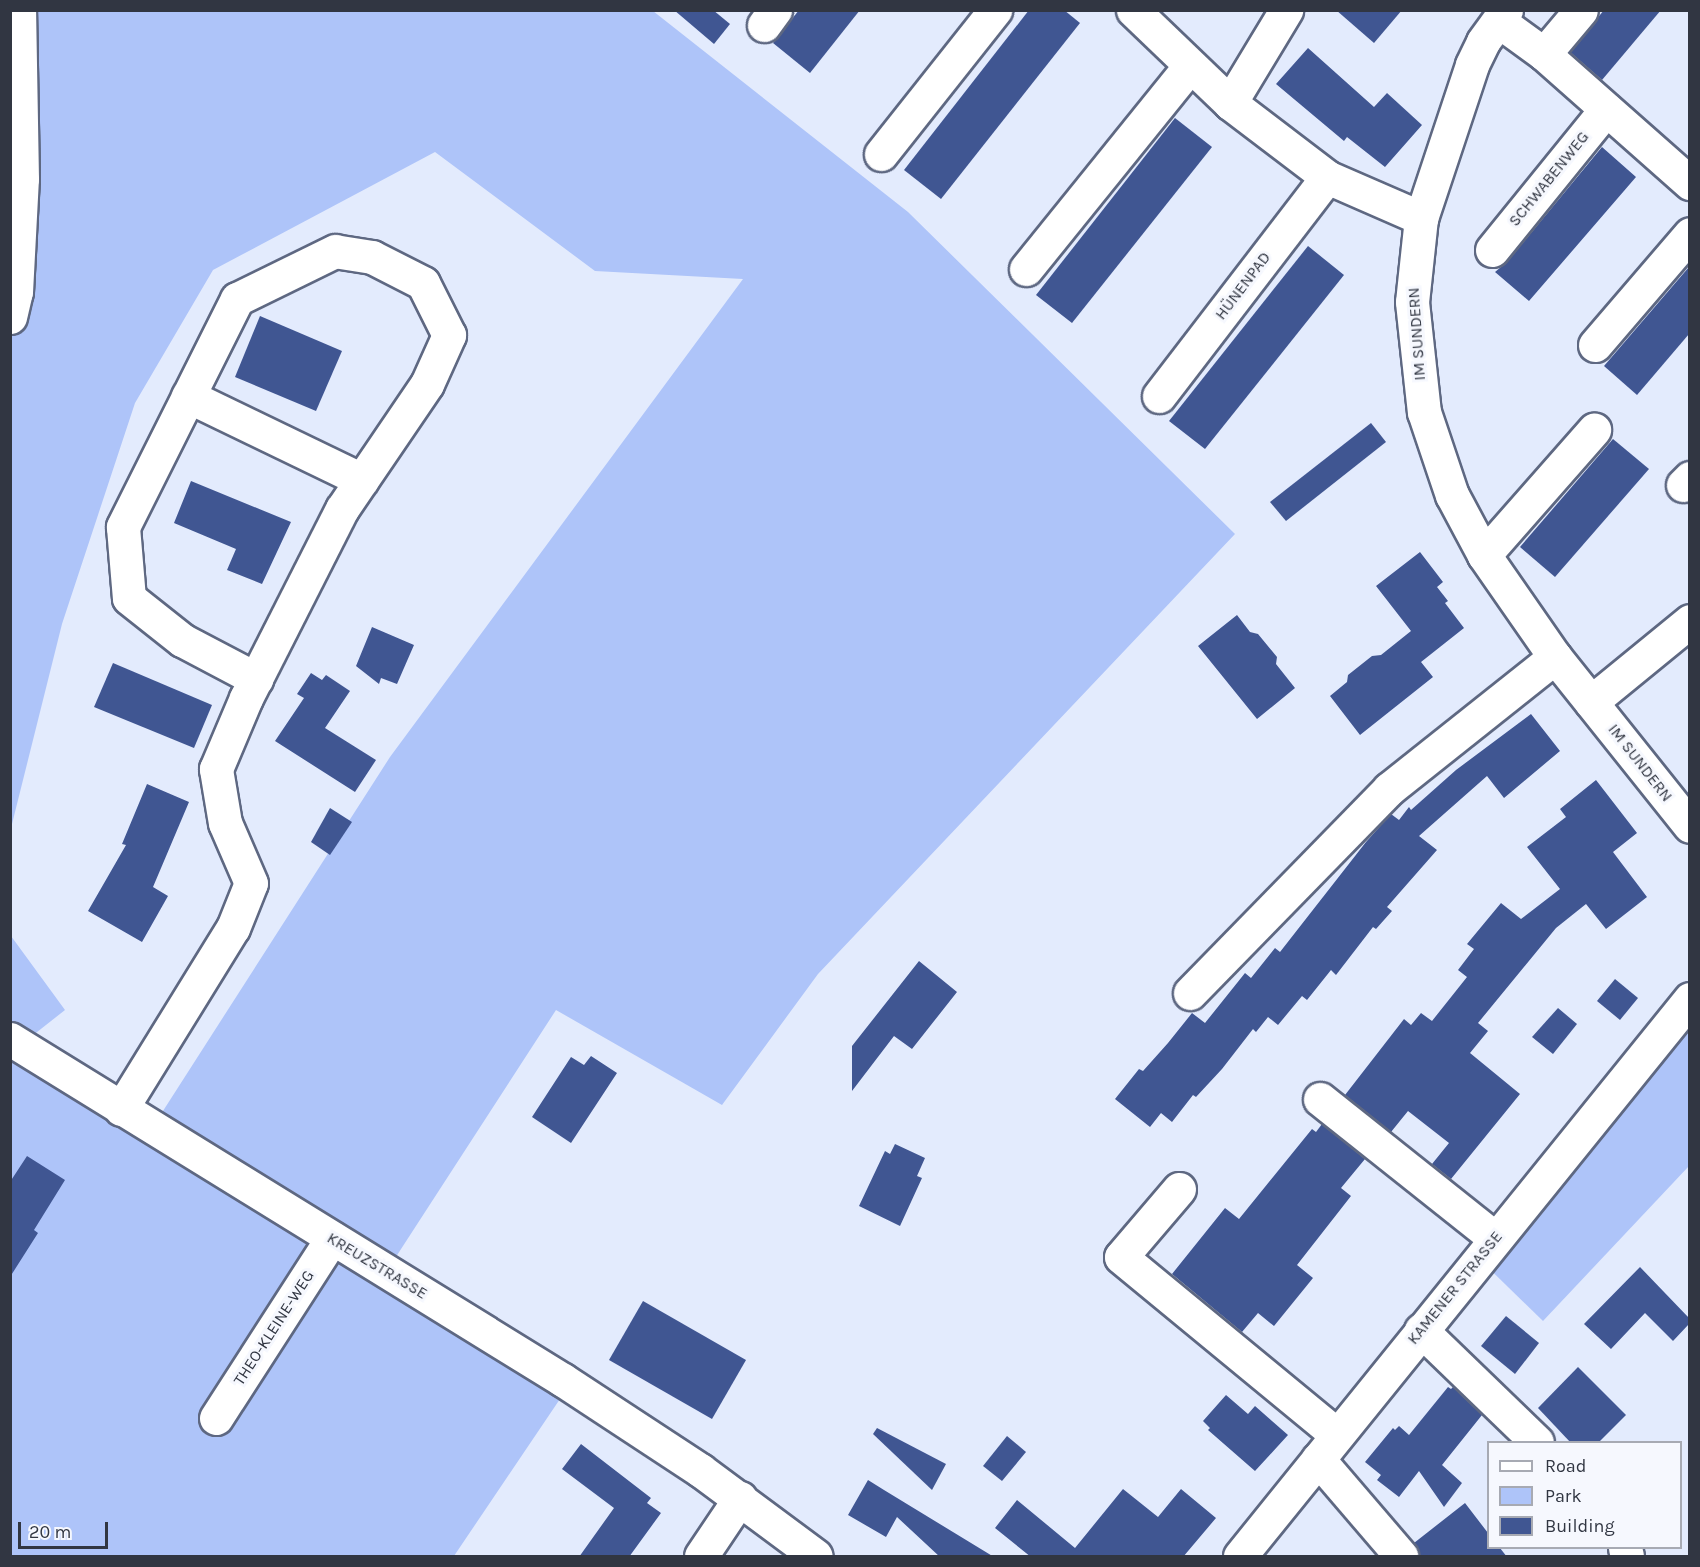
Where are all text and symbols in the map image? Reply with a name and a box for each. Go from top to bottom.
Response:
street label: SCHWABENWEG [1505,128,1593,230]
street label: HÜNENPAD [1211,248,1275,324]
street label: IM SUNDERN [1404,287,1430,381]
street label: IM SUNDERN [1604,720,1676,806]
street label: KAMENER STRASSE [1403,1228,1507,1348]
street label: KREUZSTRASSE [323,1229,431,1303]
street label: THEO-KLEINE-WEG [230,1267,318,1389]
legend [1487,1441,1682,1549]
text: Road [1545,1455,1586,1477]
text: Park [1545,1485,1582,1507]
scale bar [21,1510,111,1548]
text: Building [1545,1515,1615,1537]
text: 20 m [29,1521,71,1543]

